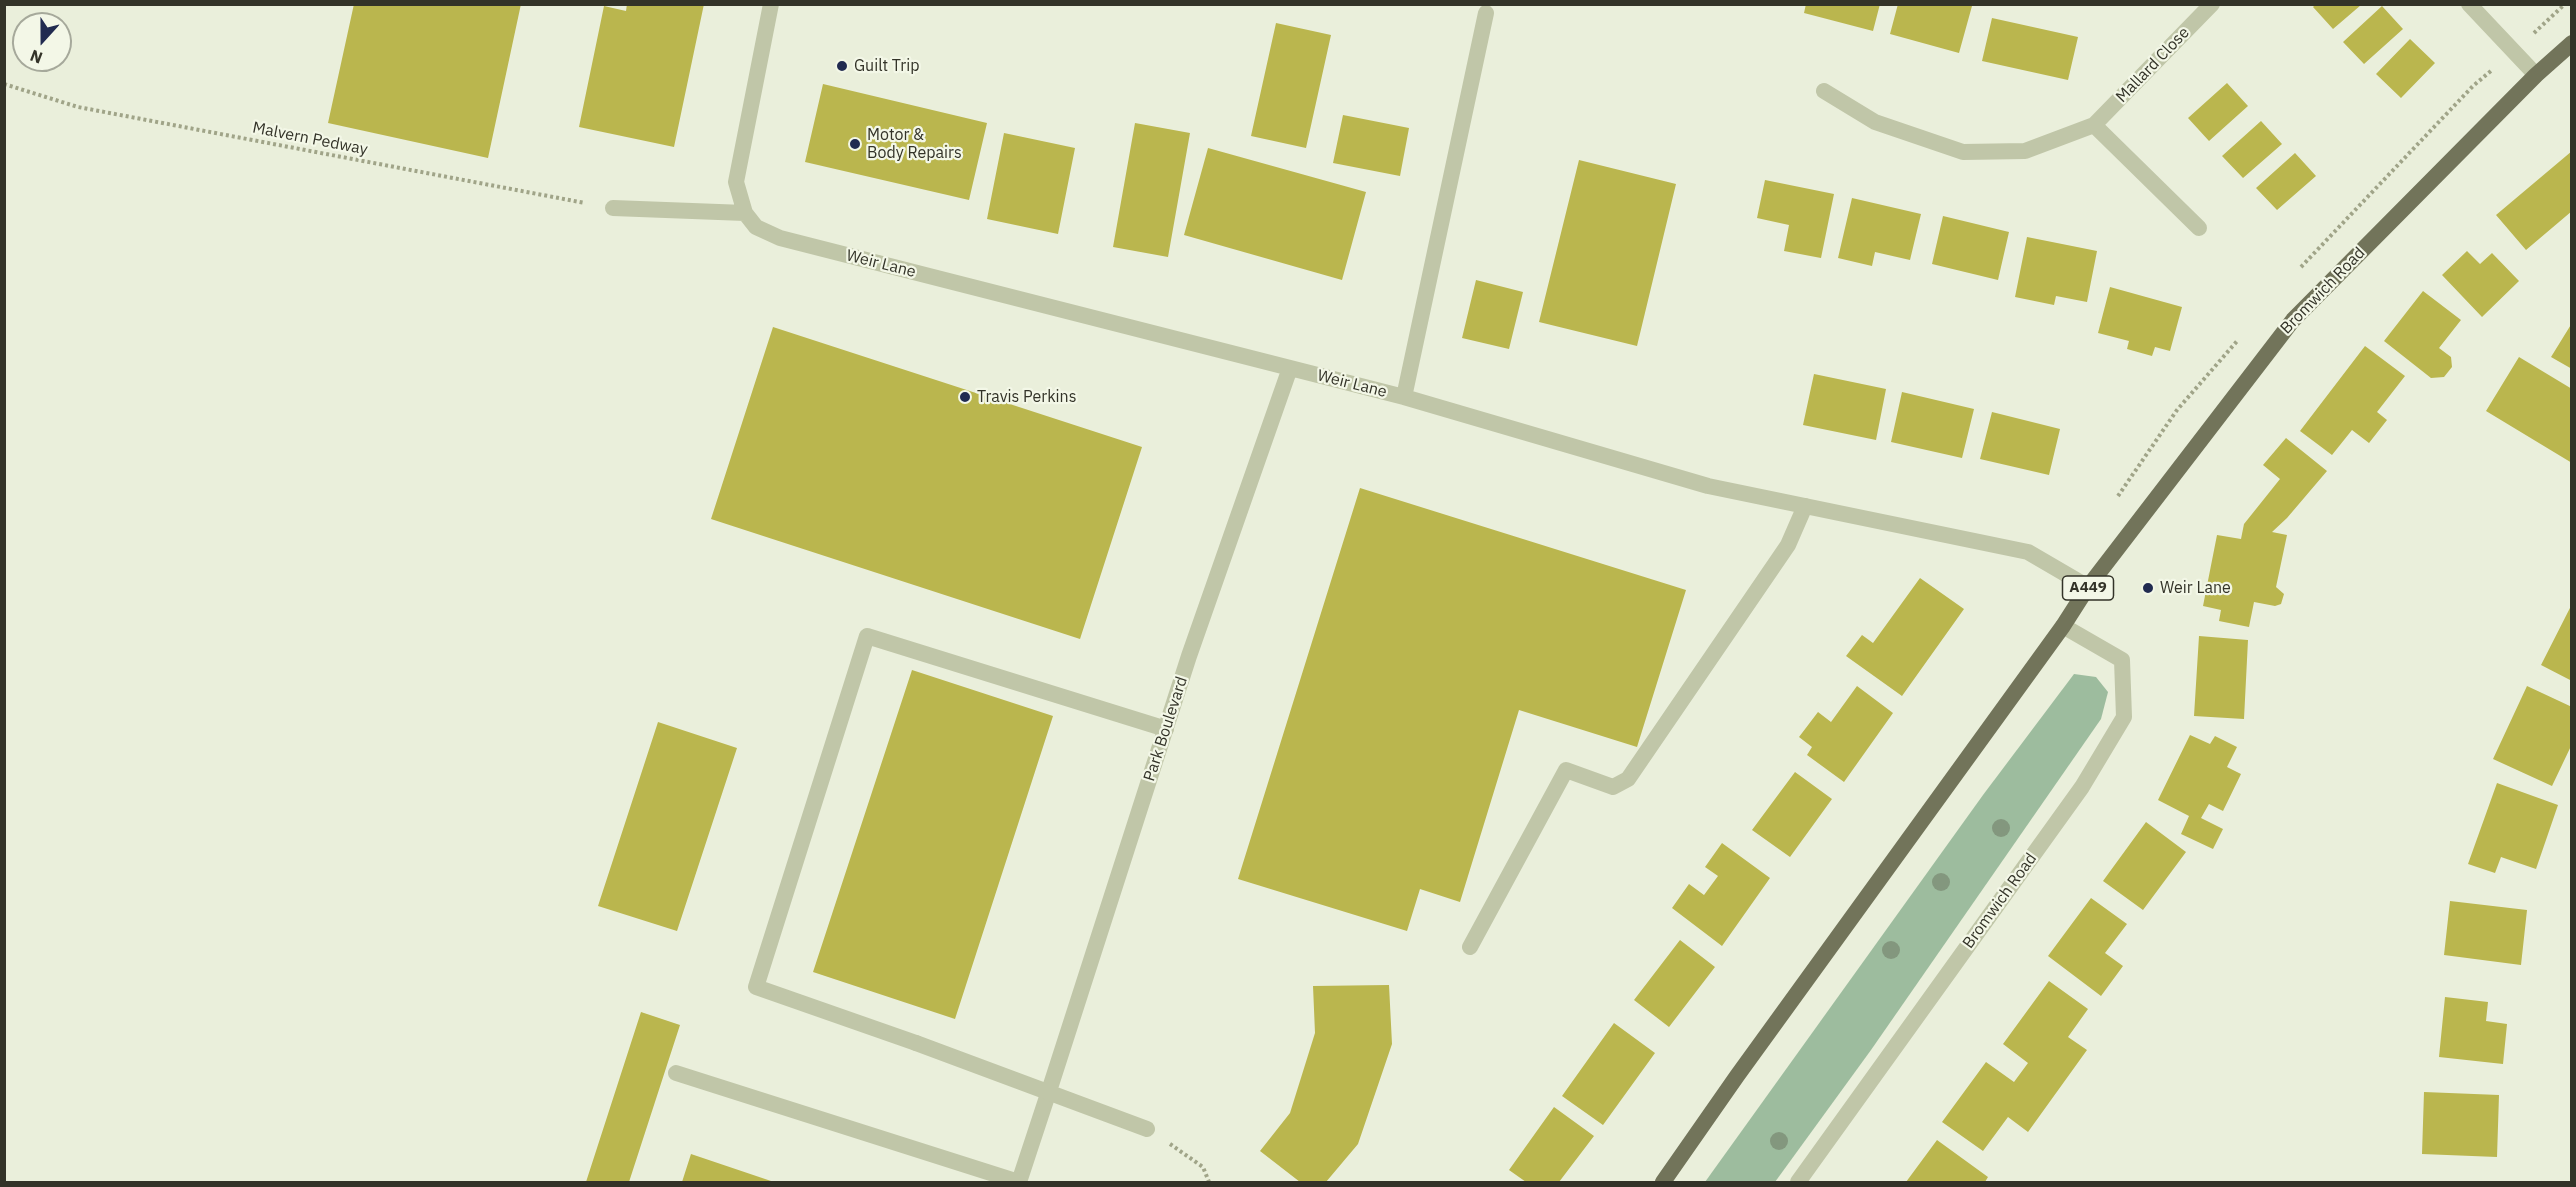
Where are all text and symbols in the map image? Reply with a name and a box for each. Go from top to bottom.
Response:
north arrow [12,12,72,72]
street label: Mallard Close [2112,23,2194,107]
text: N [27,46,45,68]
place label: Guilt Trip [854,56,919,76]
marker: Guilt Trip [835,59,849,73]
street label: Malvern Pedway [251,118,369,160]
place label: Motor & Body Repairs [867,125,962,163]
marker: Motor & Body Repairs [848,137,862,151]
street label: Bromwich Road [2277,244,2369,338]
street label: Weir Lane [844,246,918,282]
street label: Weir Lane [1315,366,1389,402]
place label: Travis Perkins [977,387,1076,407]
marker: Travis Perkins [958,390,972,404]
road number: A449 [2062,576,2114,600]
place label: Weir Lane [2160,578,2231,598]
marker: Weir Lane [2141,581,2155,595]
street label: Park Boulevard [1140,674,1192,784]
street label: Bromwich Road [1959,850,2041,952]

